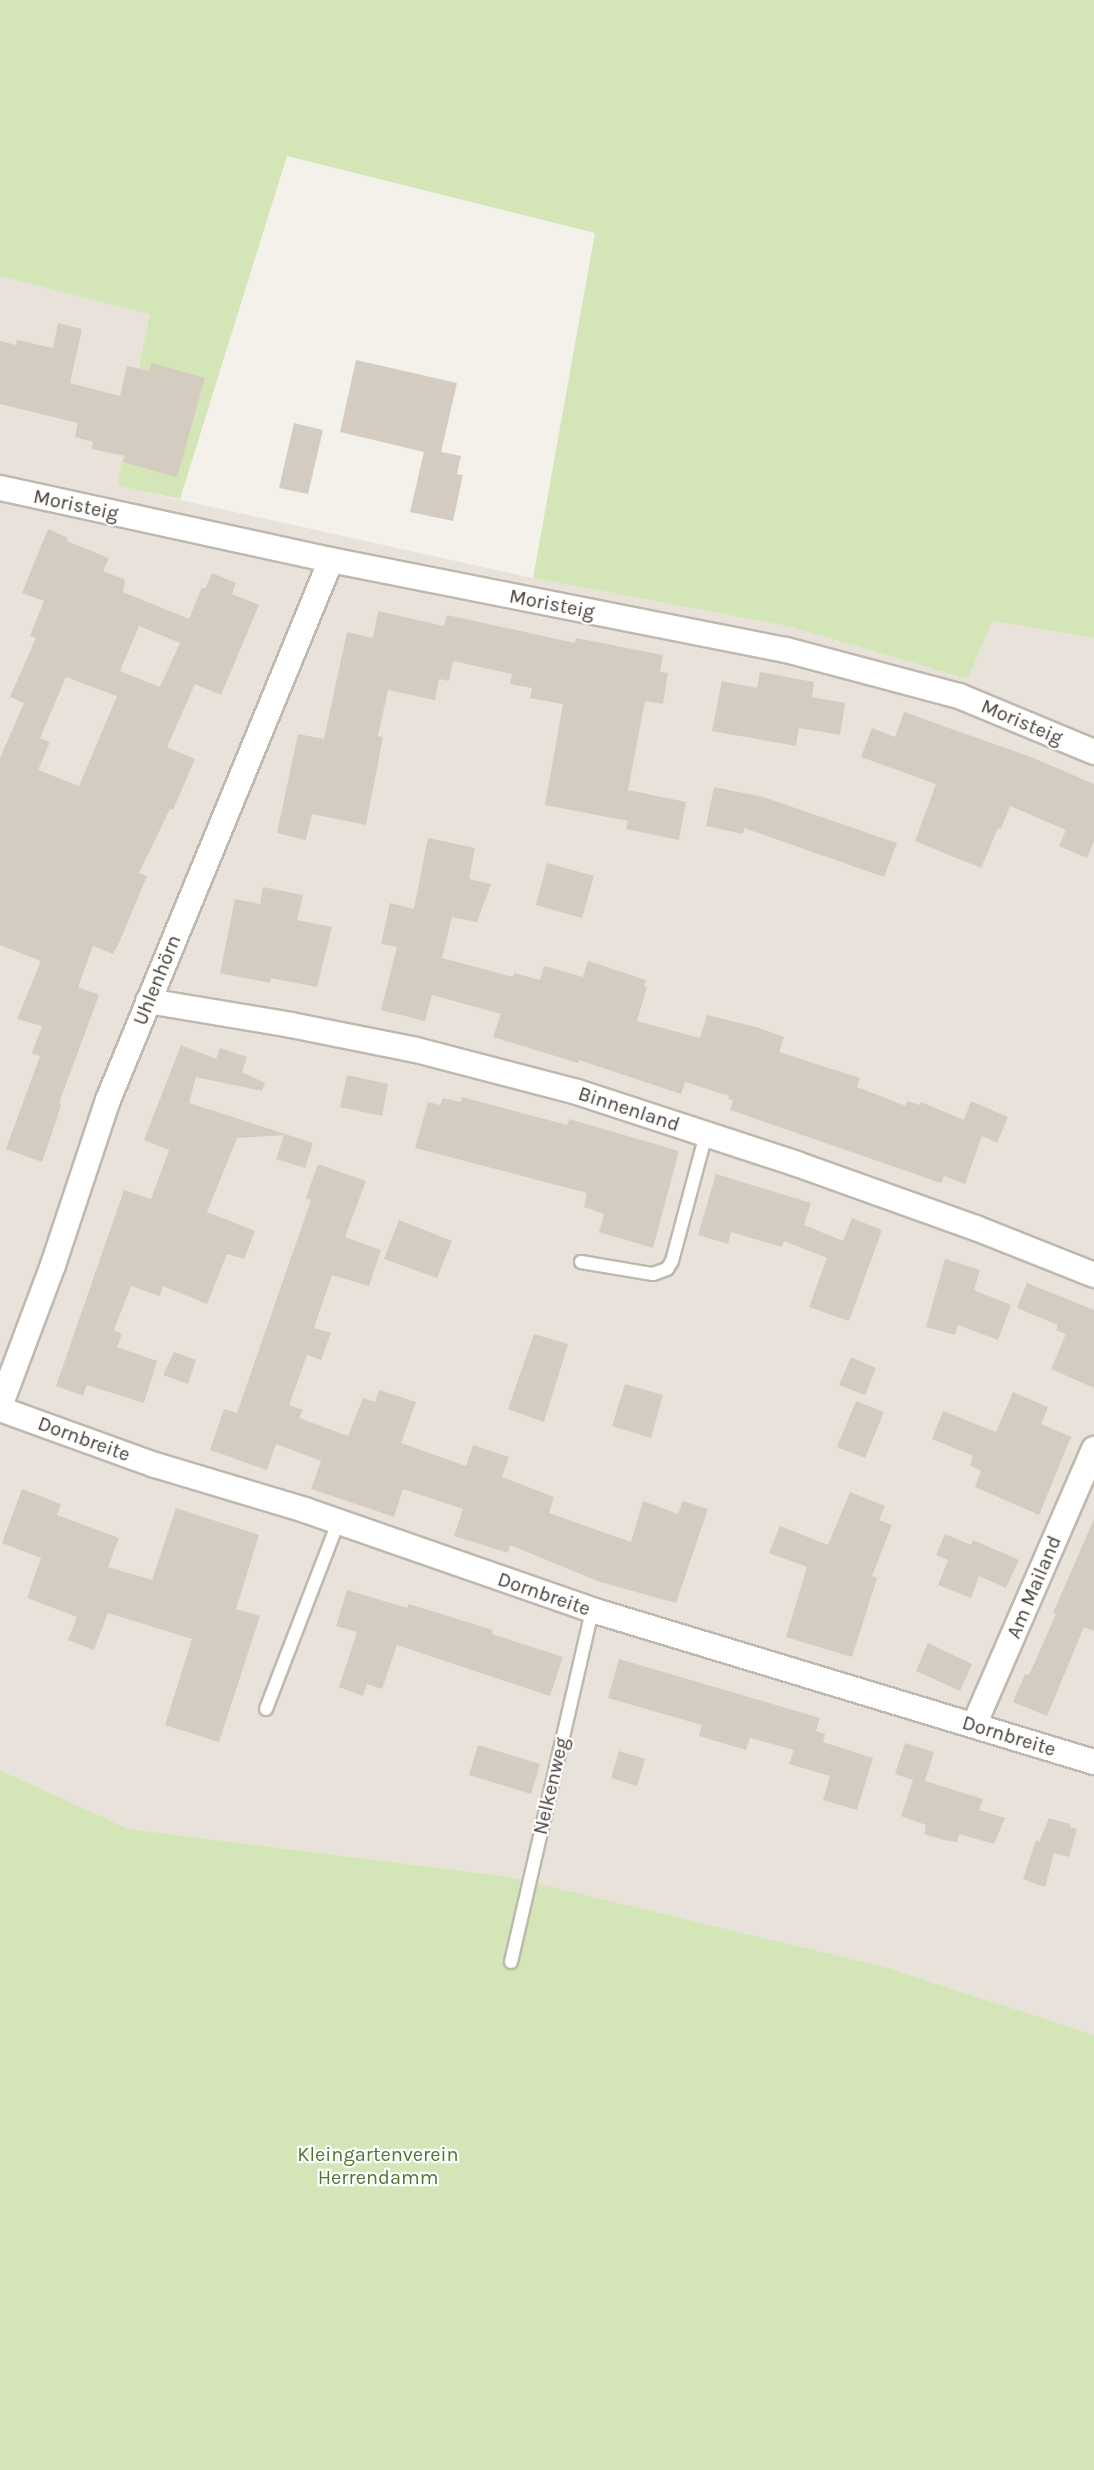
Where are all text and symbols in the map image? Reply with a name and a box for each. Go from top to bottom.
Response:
street label: Moristeig [31,484,121,526]
street label: Moristeig [507,584,597,624]
street label: Moristeig [977,694,1067,750]
street label: Uhlenhörn [128,931,186,1029]
street label: Binnenland [575,1081,683,1137]
street label: Dornbreite [35,1411,133,1467]
street label: Am Mailand [1002,1532,1066,1642]
street label: Dornbreite [494,1567,594,1621]
street label: Dornbreite [959,1710,1059,1762]
street label: Nelkenweg [528,1735,574,1837]
park label: Kleingartenverein Herrendamm [297,2142,459,2189]

